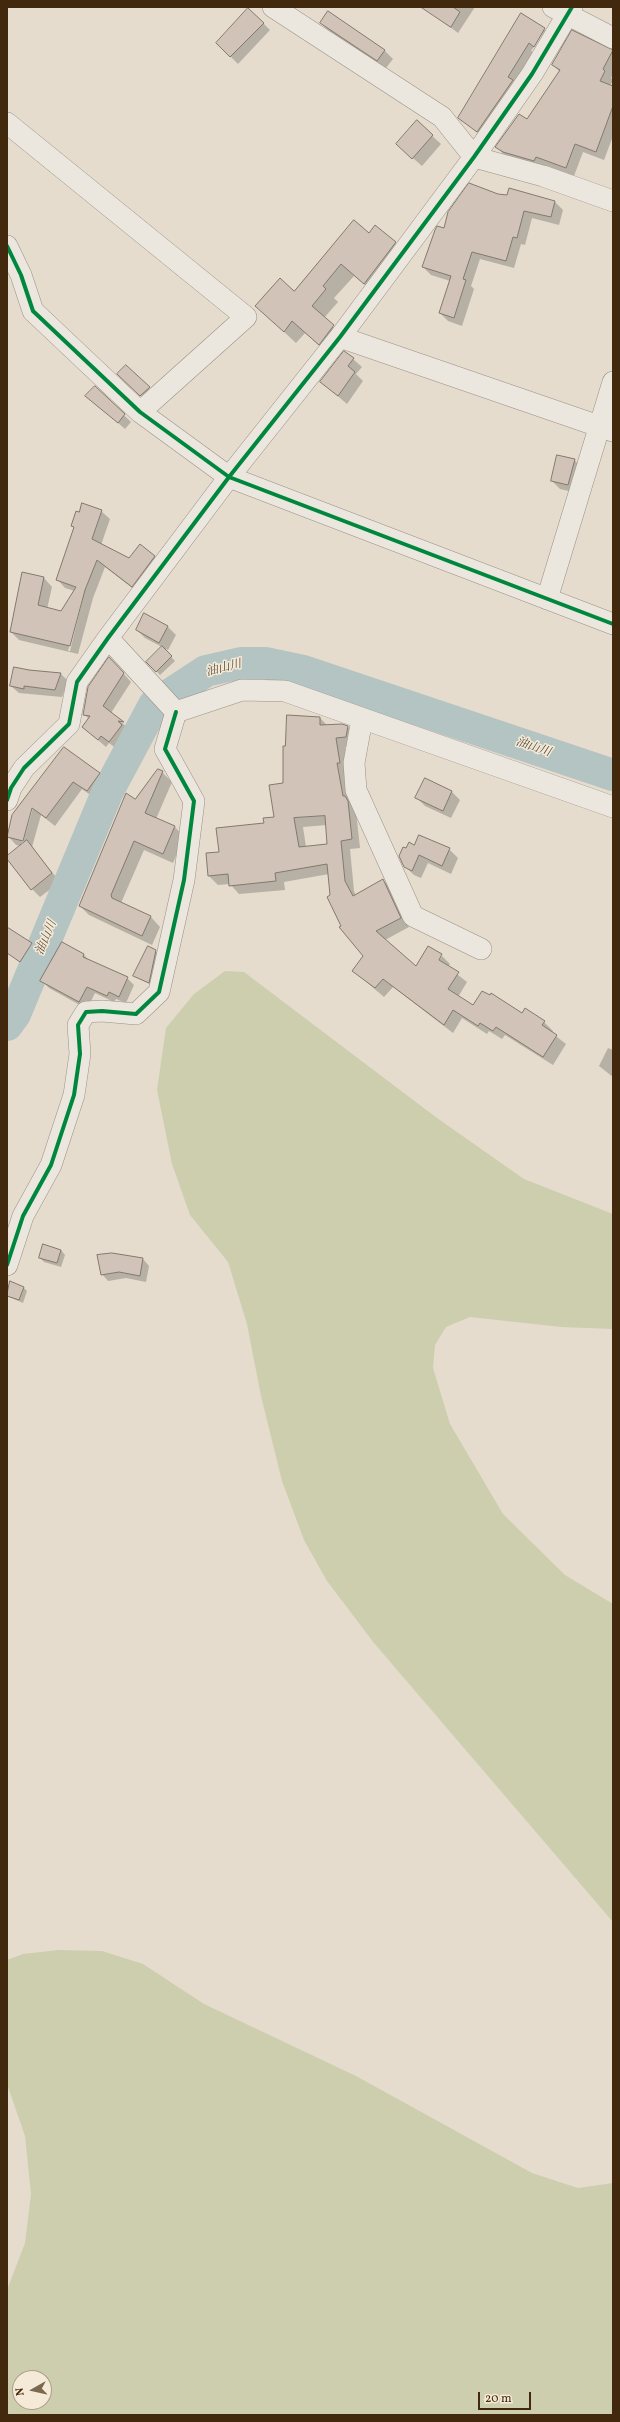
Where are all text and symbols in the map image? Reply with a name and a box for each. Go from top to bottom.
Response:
water label: 油山川 [205,658,243,680]
water label: 油山川 [514,735,552,761]
water label: 油山川 [33,919,61,957]
north arrow [12,2370,52,2410]
scale bar [480,2384,533,2410]
text: N [13,2387,29,2397]
text: 20 m [485,2391,512,2407]

